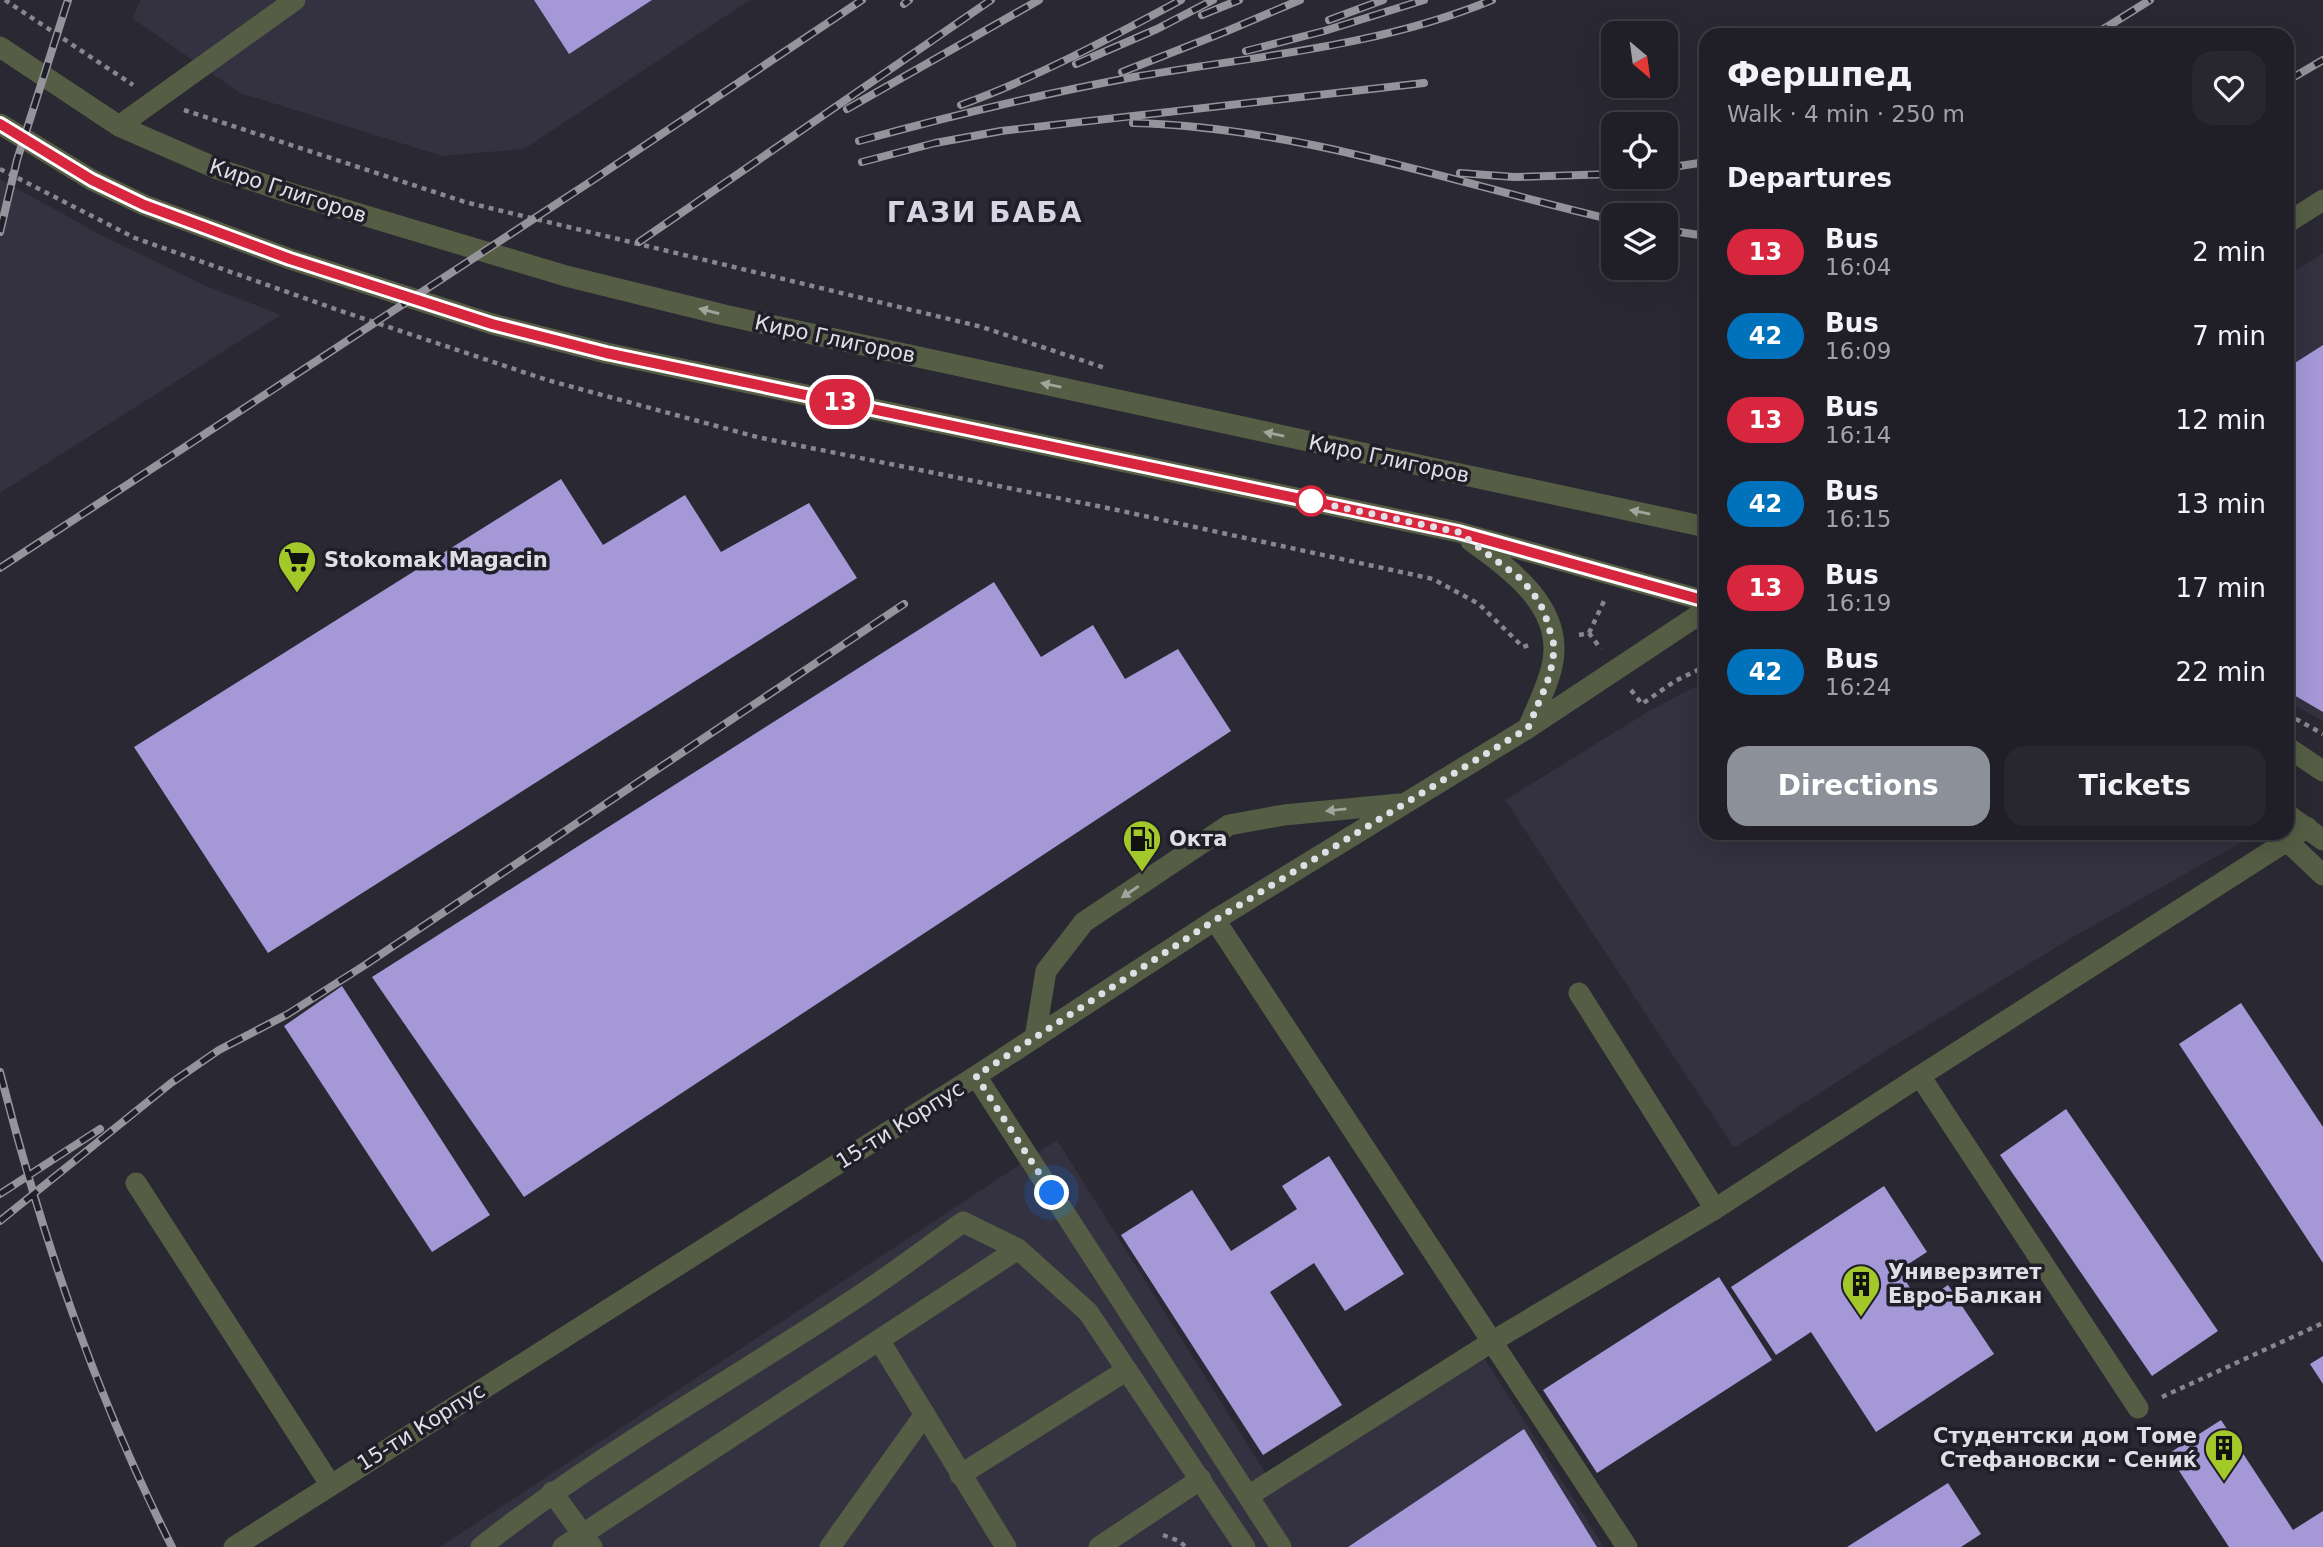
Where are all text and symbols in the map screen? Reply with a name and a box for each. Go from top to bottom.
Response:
north arrow [1601,21,1678,98]
map controls [1601,21,1678,280]
button: heart [2192,51,2266,125]
text: Фершпед [1727,55,1913,94]
text: Walk · 4 min · 250 m [1727,101,1965,127]
button: locate [1601,112,1678,189]
street label: Киро Глигоров [206,154,370,228]
text: Departures [1727,163,1892,193]
district label: ГАЗИ БАБА [887,196,1083,229]
button: layers [1601,203,1678,280]
text: Bus [1825,224,1879,254]
text: 2 min [2192,237,2266,267]
text: 13 [1749,238,1782,266]
text: 16:04 [1825,254,1891,280]
one-way arrow [698,305,720,316]
text: Bus [1825,308,1879,338]
street label: Киро Глигоров [752,310,918,368]
text: 7 min [2192,321,2266,351]
text: 42 [1749,322,1782,350]
text: 16:09 [1825,338,1891,364]
line badge: 13 [808,379,872,425]
one-way arrow [1040,380,1062,391]
text: 13 [823,388,857,416]
text: Bus [1825,392,1879,422]
text: 12 min [2176,405,2266,435]
text: 13 [1749,406,1782,434]
text: 16:14 [1825,422,1891,448]
one-way arrow [1262,428,1284,439]
street label: Киро Глигоров [1306,430,1472,488]
text: Bus [1825,476,1879,506]
unlabelled marker [1296,486,1326,516]
text: 13 min [2176,489,2266,519]
text: 42 [1749,490,1782,518]
text: 16:15 [1825,506,1891,532]
one-way arrow [1629,507,1651,518]
supermarket icon: Stokomak Magacin [276,539,318,594]
place label: Stokomak Magacin [324,548,548,572]
text: Bus [1825,560,1879,590]
text: 17 min [2176,573,2266,603]
text: 13 [1749,574,1782,602]
text: 16:19 [1825,590,1891,616]
text: Bus [1825,644,1879,674]
text: 22 min [2176,657,2266,687]
text: 42 [1749,658,1782,686]
text: 16:24 [1825,674,1891,700]
button: Directions [1727,746,1990,826]
button: Tickets [2004,746,2266,826]
one-way arrow [1325,805,1347,816]
fuel station icon: Окта [1121,818,1163,873]
place label: Окта [1169,827,1227,851]
one-way arrow [1121,885,1140,898]
street label: 15-ти Корпус [832,1076,968,1174]
your location [1034,1175,1069,1210]
place label: Универзитет Евро-Балкан [1888,1260,2042,1308]
building icon: Универзитет Евро-Балкан [1840,1263,1882,1318]
street label: 15-ти Корпус [353,1378,489,1476]
place label: Студентски дом Томе Стефановски - Сениќ [1933,1424,2197,1472]
building icon: Студентски дом Томе Стефановски - Сениќ [2203,1427,2245,1482]

